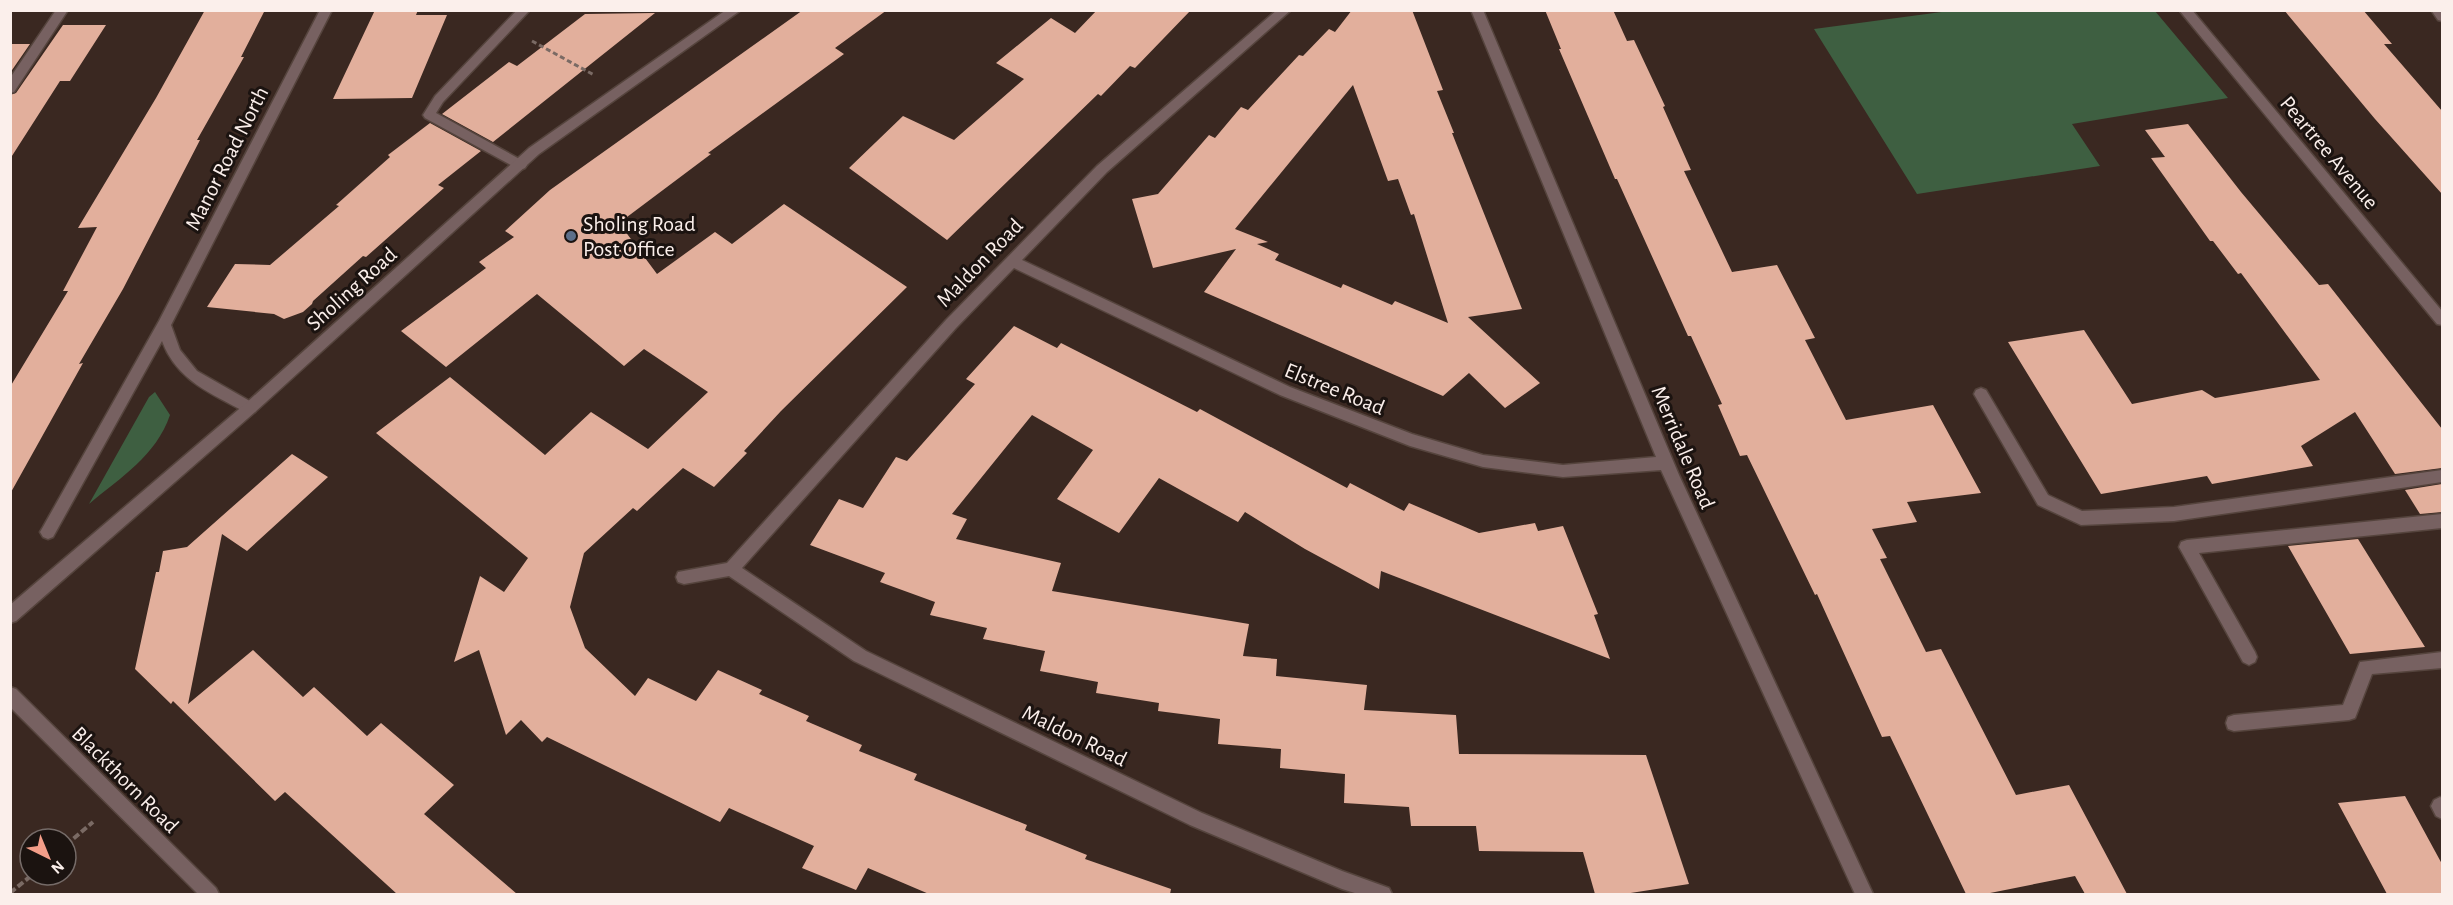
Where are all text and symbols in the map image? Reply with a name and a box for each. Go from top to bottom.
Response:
street label: Manor Road North [181,83,273,234]
street label: Peartree Avenue [2276,92,2383,213]
place label: Sholing Road Post Office [583,213,696,260]
street label: Maldon Road [932,214,1027,311]
marker: Sholing Road Post Office [564,229,578,243]
street label: Sholing Road [302,243,401,335]
street label: Elstree Road [1281,359,1388,419]
street label: Merridale Road [1647,383,1719,512]
street label: Maldon Road [1019,701,1130,771]
street label: Blackthorn Road [68,722,183,837]
north arrow [18,827,78,887]
text: N [48,858,67,877]

